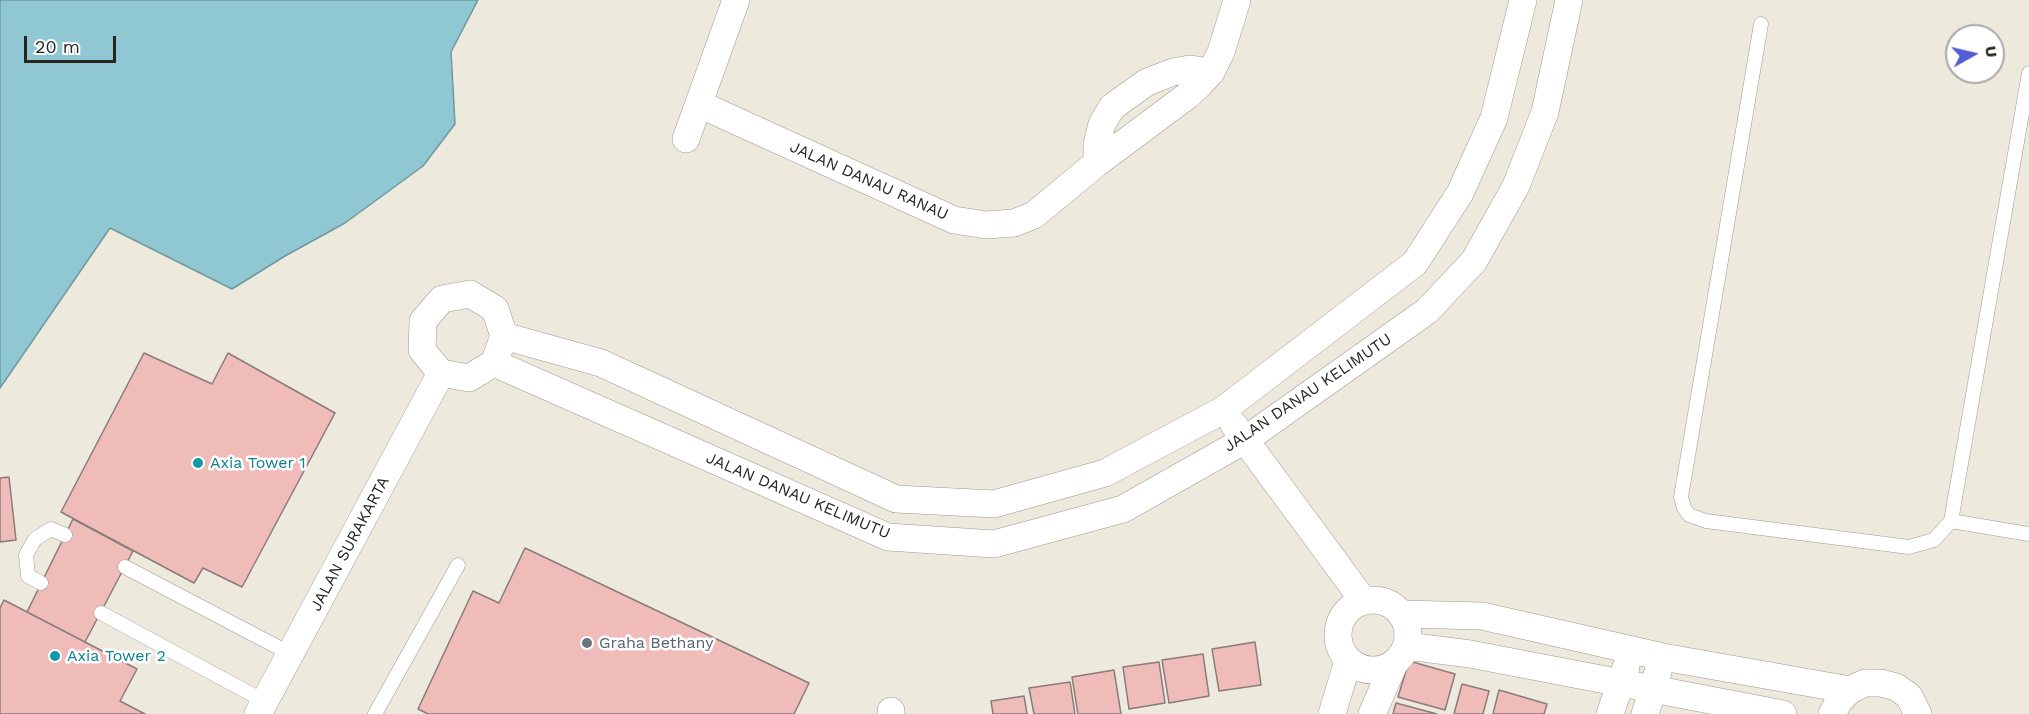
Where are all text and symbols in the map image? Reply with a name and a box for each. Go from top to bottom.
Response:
scale bar [27,24,118,62]
north arrow [1945,24,2005,84]
text: 20 m [35,36,80,57]
text: U [1981,45,2002,59]
street label: JALAN DANAU RANAU [787,137,951,225]
street label: JALAN DANAU KELIMUTU [1221,330,1395,456]
street label: JALAN DANAU KELIMUTU [703,448,893,544]
place label: Axia Tower 1 [210,453,306,473]
marker: Axia Tower 1 [191,456,205,470]
street label: JALAN SURAKARTA [306,473,394,615]
place label: Graha Bethany [599,633,713,653]
marker: Graha Bethany [580,636,594,650]
place label: Axia Tower 2 [67,646,166,666]
marker: Axia Tower 2 [48,649,62,663]

